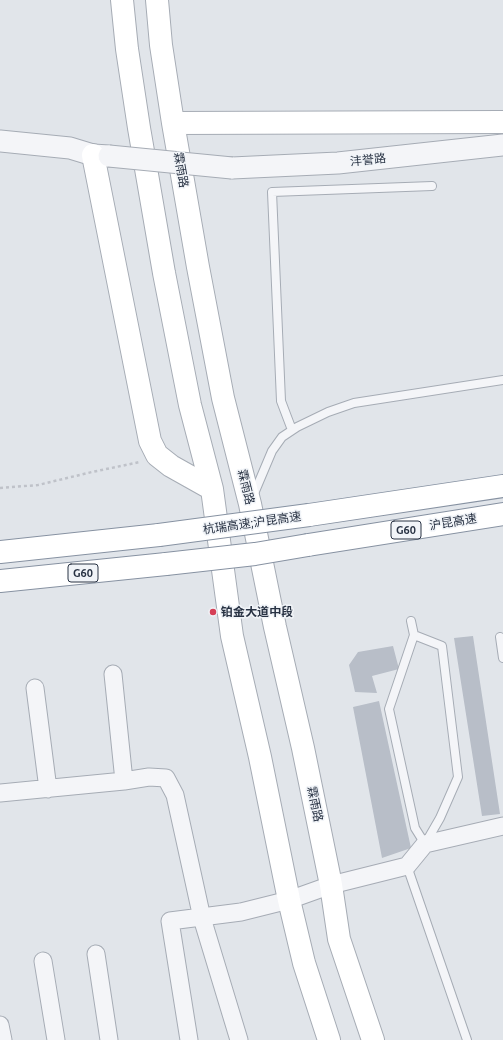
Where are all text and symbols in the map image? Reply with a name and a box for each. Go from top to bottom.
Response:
street label: 霖雨路 [171,151,191,189]
street label: 沣誉路 [349,151,387,169]
street label: 霖雨路 [235,468,257,506]
street label: 杭瑞高速;沪昆高速 [202,509,302,537]
street label: 沪昆高速 [428,511,478,533]
road number: G60 [391,521,421,539]
road number: G60 [68,564,98,582]
place label: 铂金大道中段 [221,605,293,619]
marker: 铂金大道中段 [208,607,218,617]
street label: 霖雨路 [304,785,326,823]

